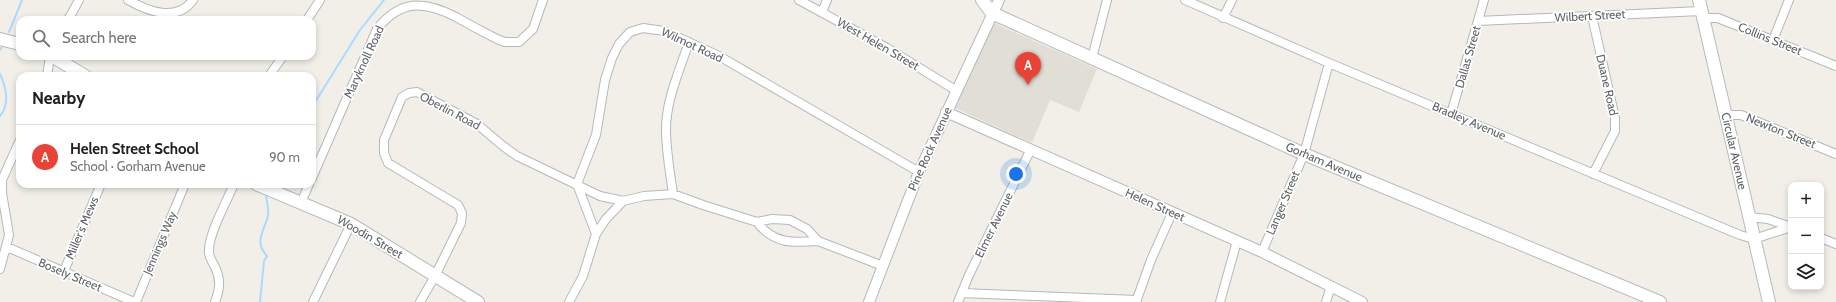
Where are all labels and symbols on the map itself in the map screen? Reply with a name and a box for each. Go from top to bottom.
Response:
street label: Wilbert Street [1554,6,1626,25]
street label: West Helen Street [835,14,922,73]
street label: Collins Street [1736,19,1804,58]
street label: Maryknoll Road [340,23,387,100]
street label: Wilmot Road [659,24,726,65]
street label: Dallas Street [1451,24,1484,90]
pin: A [1015,52,1041,85]
street label: Duane Road [1593,53,1622,117]
street label: Oberlin Road [417,88,483,133]
street label: Bradley Avenue [1430,98,1508,143]
street label: Pine Rock Avenue [904,105,955,193]
street label: Newton Street [1744,110,1818,151]
street label: Circular Avenue [1718,111,1751,191]
street label: Gorham Avenue [1284,139,1365,184]
your location [1006,164,1026,184]
street label: Langer Street [1262,169,1303,237]
street label: Helen Street [1123,185,1187,224]
street label: Elmer Avenue [971,190,1016,260]
street label: Miller's Mews [62,194,101,261]
street label: Jennings Way [139,209,180,278]
street label: Woodin Street [335,212,406,261]
street label: Bosely Street [36,255,104,295]

